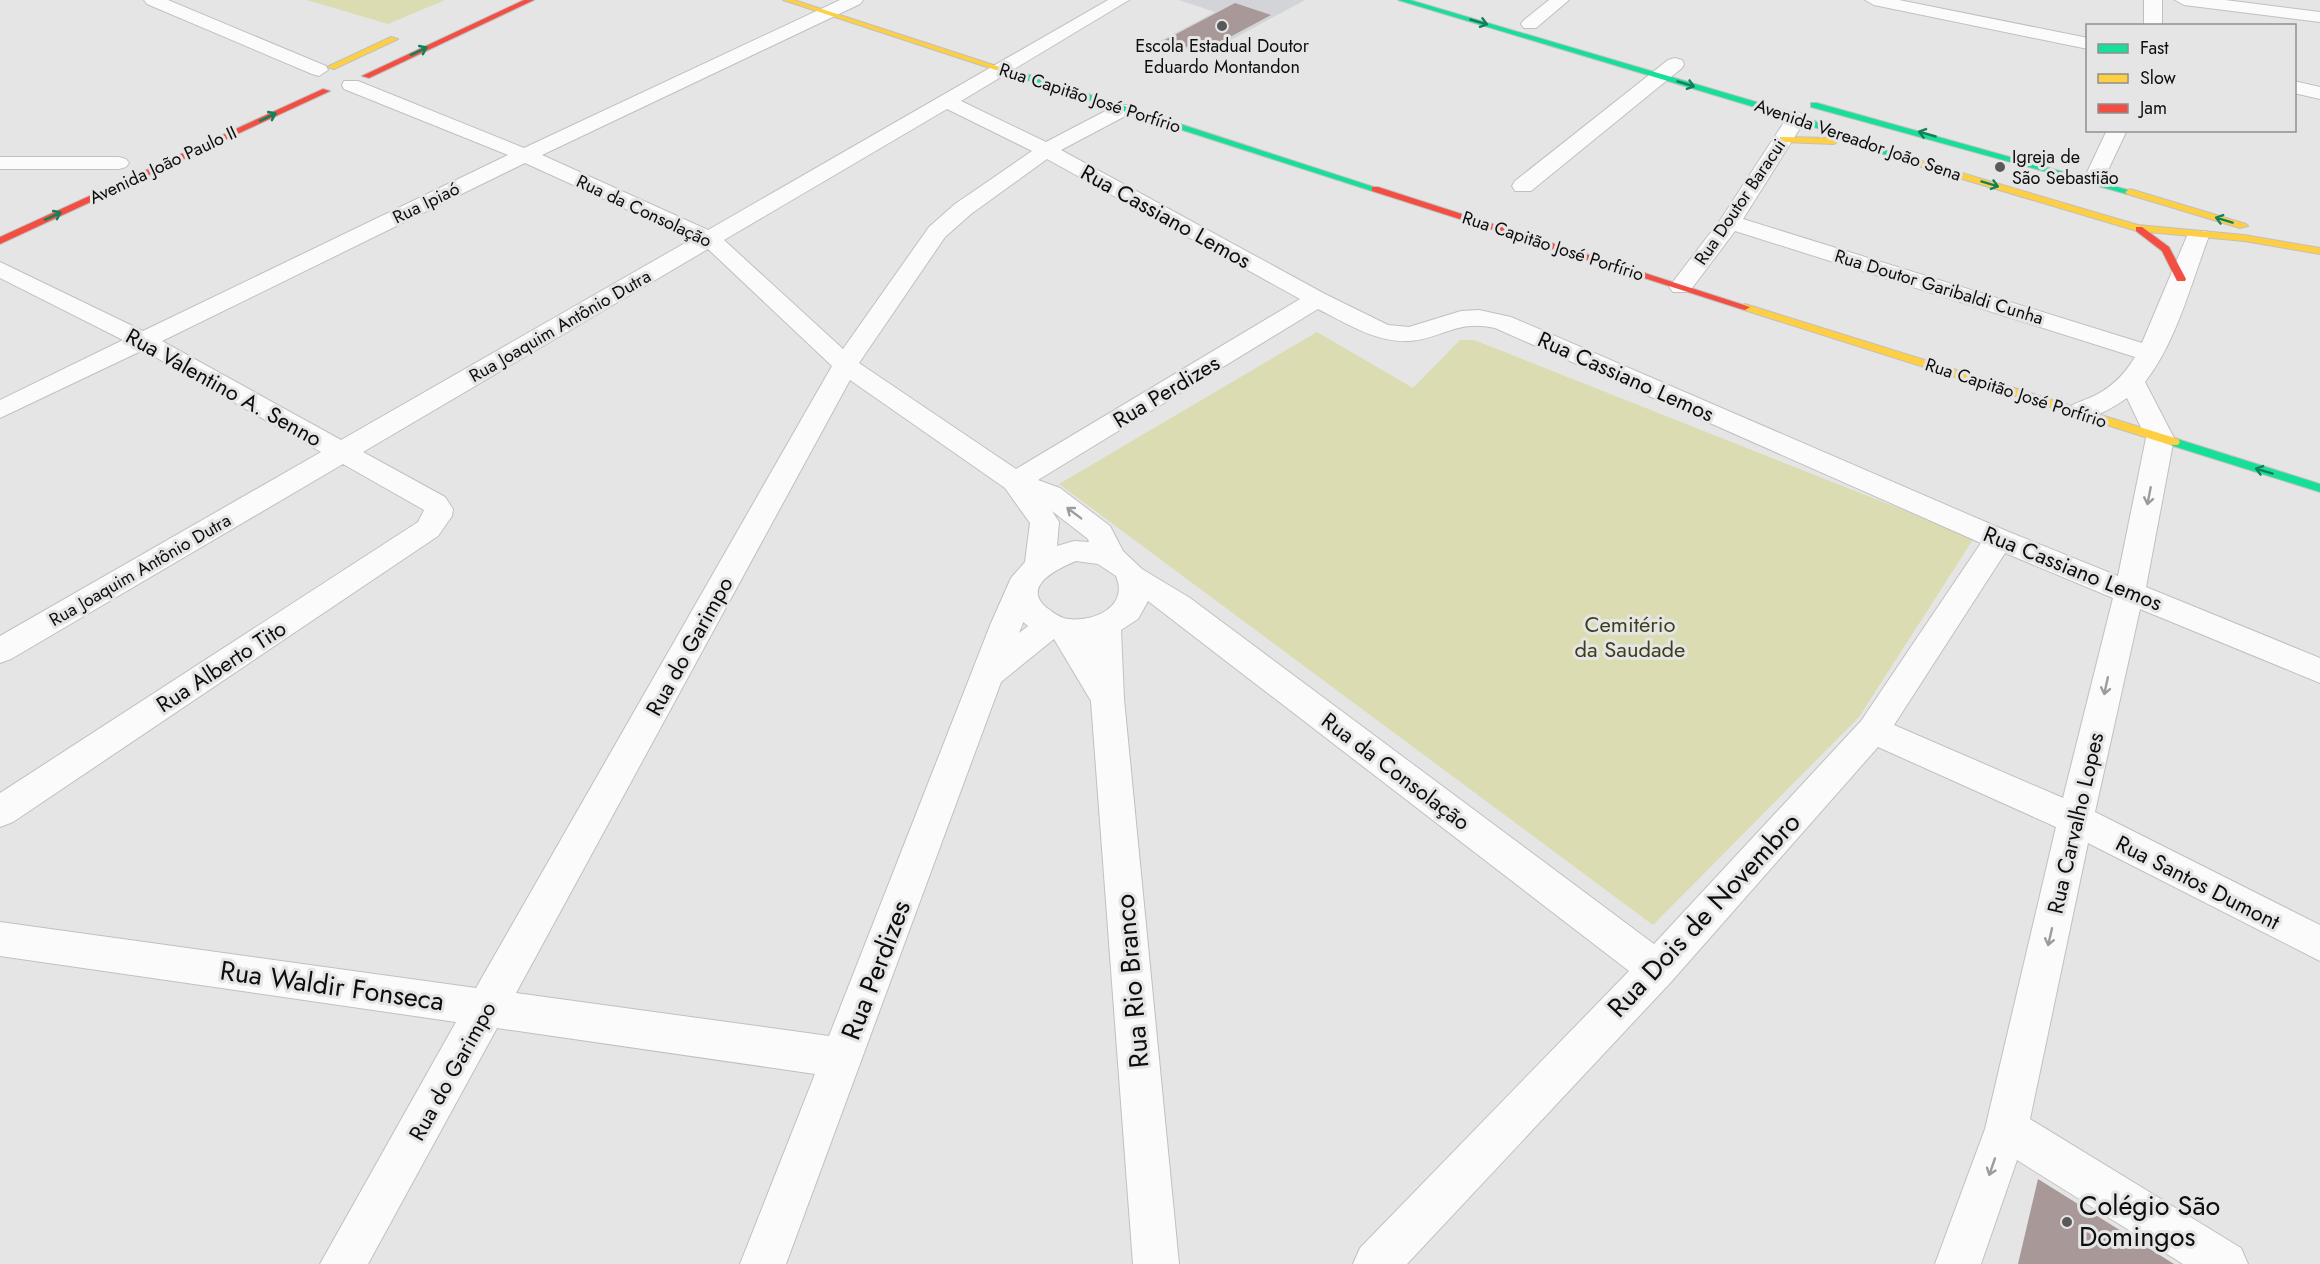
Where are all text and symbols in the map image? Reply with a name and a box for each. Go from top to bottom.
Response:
one-way arrow [1469,17,1488,28]
marker: Escola Estadual Doutor Eduardo Montandon [1215,19,1229,33]
legend [2086,24,2296,132]
place label: Escola Estadual Doutor Eduardo Montandon [1135,33,1310,80]
text: Fast [2140,35,2169,61]
one-way arrow [410,45,428,57]
street label: Rua Capitão José Porfírio [996,56,1184,140]
text: Slow [2140,65,2177,91]
one-way arrow [1676,79,1695,90]
street label: Avenida Vereador João Sena [1751,92,1965,188]
text: Jam [2138,95,2167,121]
one-way arrow [259,111,277,122]
street label: Avenida João Paulo II [85,119,241,211]
one-way arrow [1918,128,1937,139]
street label: Rua Doutor Baracui [1688,134,1792,270]
place label: Igreja de São Sebastião [2012,144,2119,191]
street label: Rua Cassiano Lemos [1075,156,1257,276]
marker: Igreja de São Sebastião [1993,160,2007,174]
street label: Rua da Consolação [572,168,716,254]
street label: Rua Ipiaó [388,176,464,230]
one-way arrow [1980,179,1999,190]
street label: Rua Capitão José Porfírio [1459,204,1647,288]
one-way arrow [44,210,62,221]
one-way arrow [2215,214,2234,225]
street label: Rua Doutor Garibaldi Cunha [1831,243,2047,331]
street label: Rua Joaquim Antônio Dutra [464,263,656,389]
street label: Rua Valentino A. Senno [120,320,328,454]
street label: Rua Cassiano Lemos [1533,323,1719,429]
street label: Rua Perdizes [1107,346,1226,436]
street label: Rua Capitão José Porfírio [1922,351,2110,435]
one-way arrow [2255,464,2274,475]
one-way arrow [2143,485,2154,505]
street label: Rua Joaquim Antônio Dutra [44,507,236,633]
one-way arrow [1066,507,1082,520]
street label: Rua Cassiano Lemos [1979,518,2167,619]
street label: Rua do Garimpo [637,571,741,721]
park label: Cemitério da Saudade [1575,608,1685,665]
street label: Rua Alberto Tito [150,612,292,720]
one-way arrow [2100,675,2111,695]
street label: Rua da Consolação [1315,704,1477,838]
street label: Rua Carvalho Lopes [2039,729,2111,917]
street label: Rua Dois de Novembro [1598,804,1809,1026]
street label: Rua Santos Dumont [2110,827,2286,938]
street label: Rua Rio Branco [1104,892,1159,1070]
street label: Rua Perdizes [831,894,920,1045]
one-way arrow [2043,928,2055,947]
street label: Rua Waldir Fonseca [218,950,447,1021]
street label: Rua do Garimpo [400,996,504,1146]
one-way arrow [1986,1157,1997,1176]
place label: Colégio São Domingos [2079,1186,2220,1256]
marker: Colégio São Domingos [2060,1215,2074,1229]

